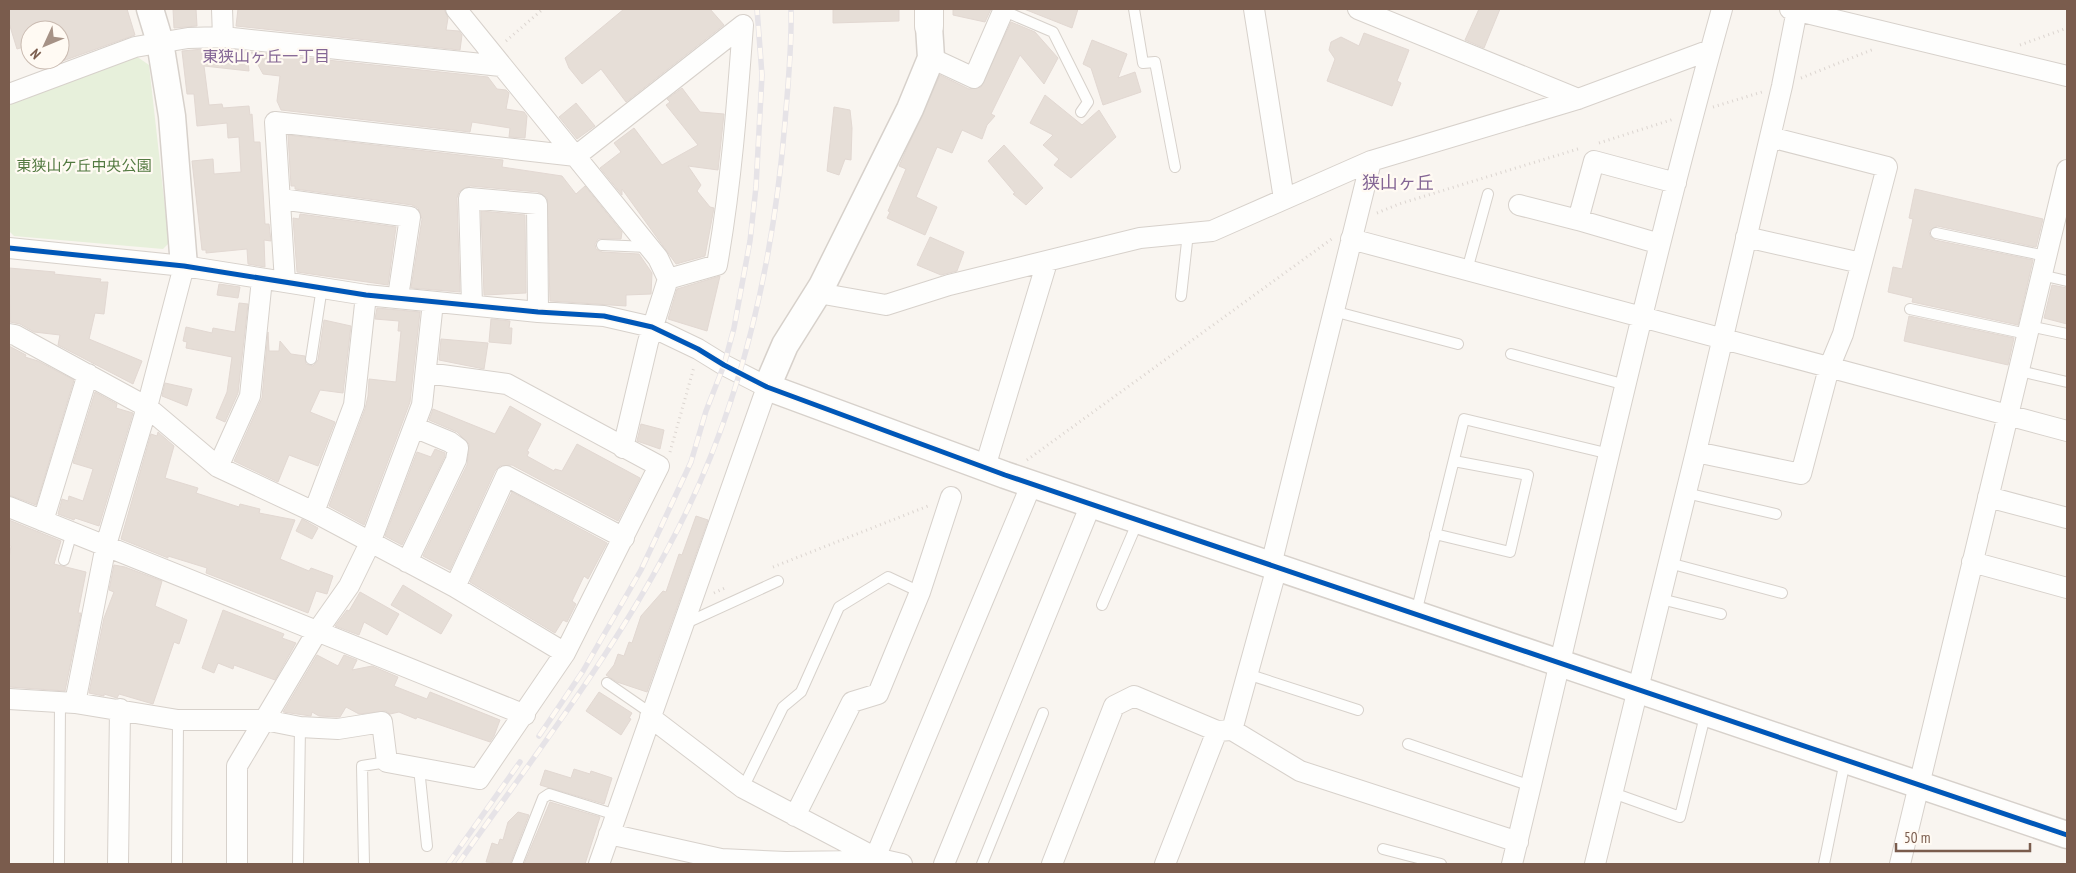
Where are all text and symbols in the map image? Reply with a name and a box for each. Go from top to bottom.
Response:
north arrow [20,20,70,70]
text: N [27,45,45,63]
district label: 東狭山ヶ丘一丁目 [202,46,330,66]
park label: 東狭山ケ丘中央公園 [16,156,152,175]
district label: 狭山ヶ丘 [1362,171,1434,194]
scale bar [1896,820,2030,852]
text: 50 m [1904,828,1930,847]

